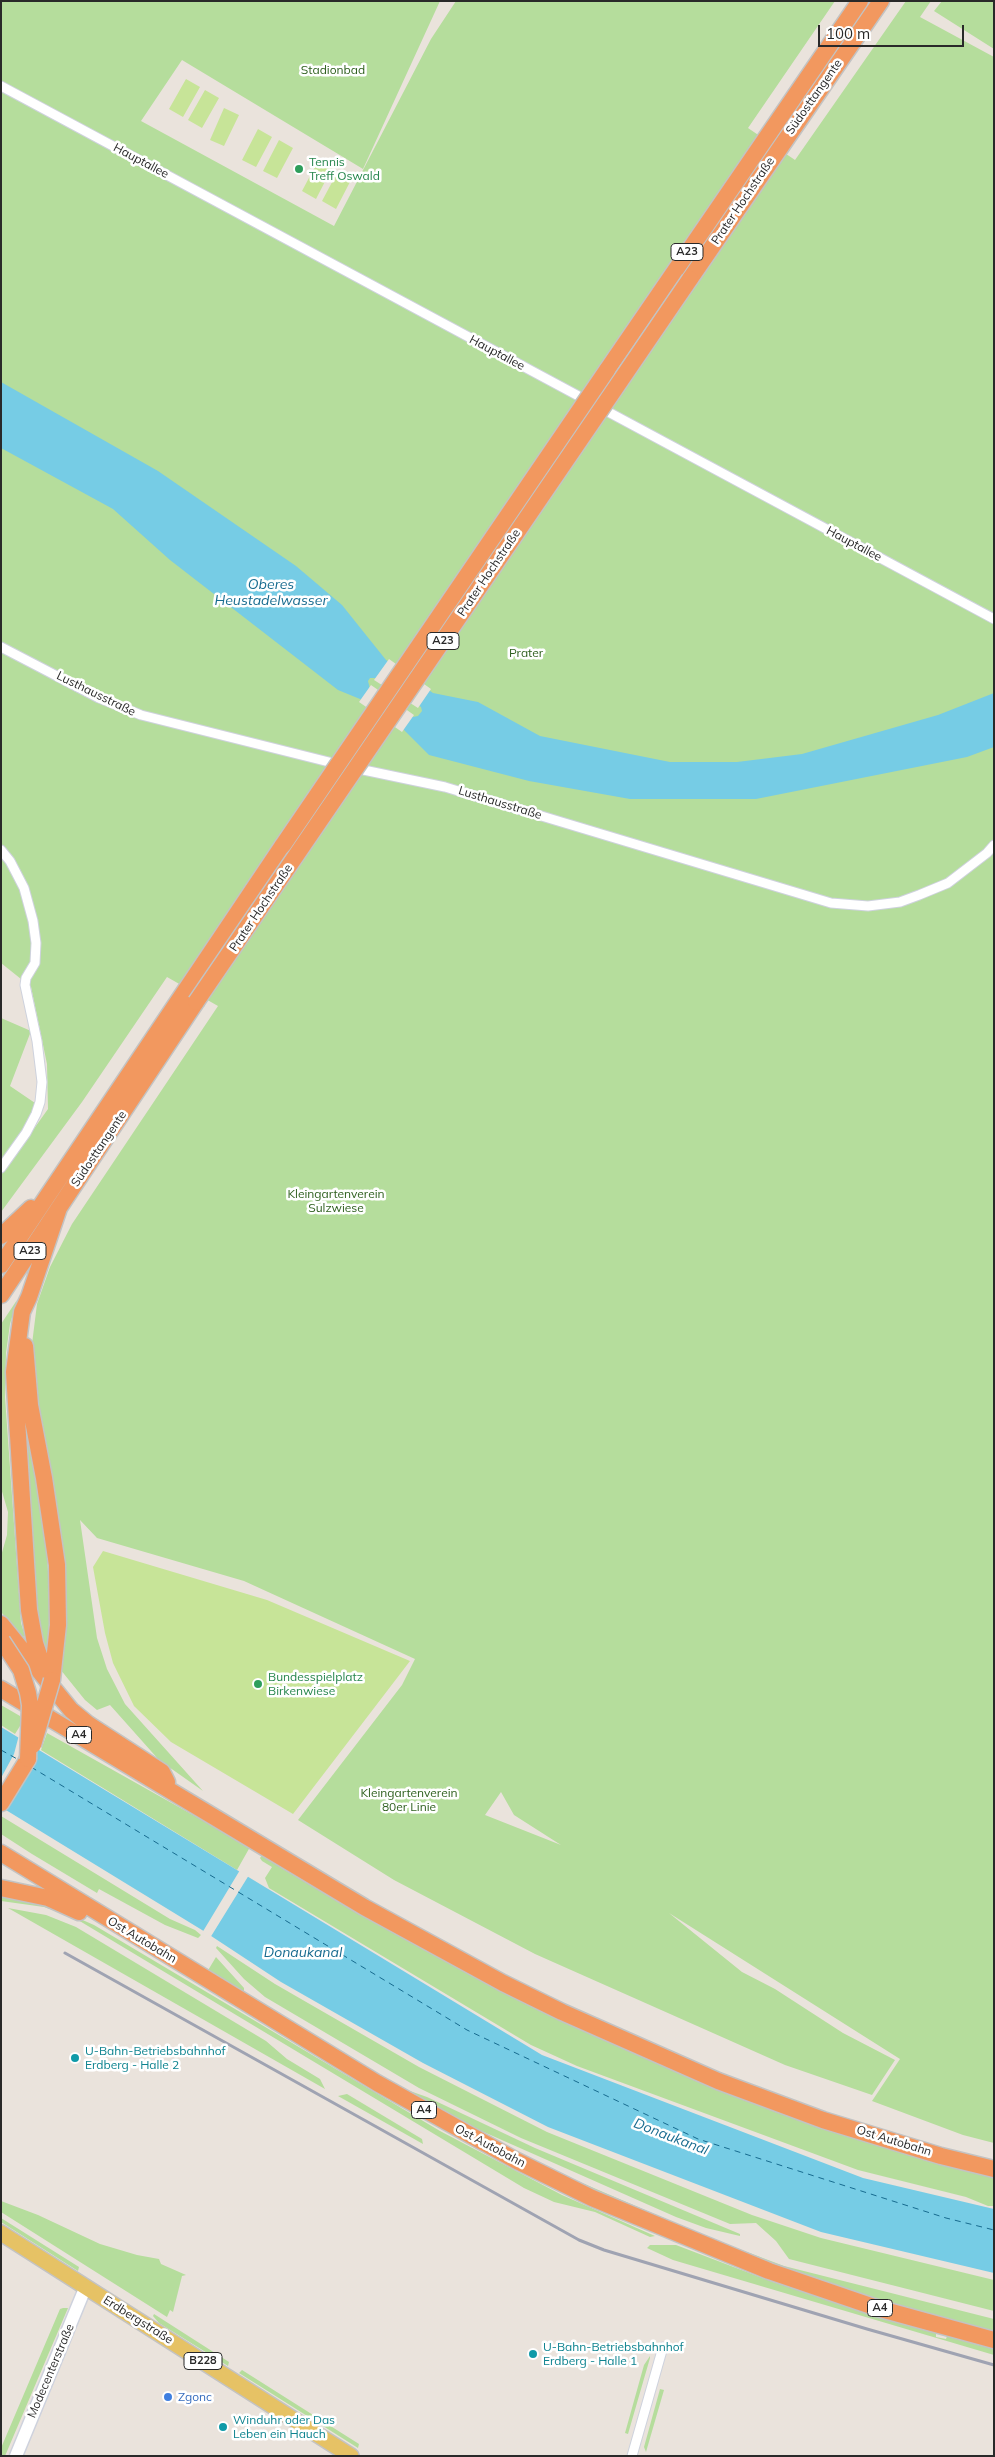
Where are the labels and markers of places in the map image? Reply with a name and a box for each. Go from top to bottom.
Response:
place label: Tennis Treff Oswald [309,155,380,183]
marker: Tennis Treff Oswald [293,163,305,175]
place label: Bundesspielplatz Birkenwiese [268,1670,363,1698]
marker: Bundesspielplatz Birkenwiese [252,1678,264,1690]
place label: U-Bahn-Betriebsbahnhof Erdberg - Halle 2 [85,2044,226,2072]
marker: U-Bahn-Betriebsbahnhof Erdberg - Halle 2 [69,2052,81,2064]
place label: U-Bahn-Betriebsbahnhof Erdberg - Halle 1 [543,2340,684,2368]
marker: U-Bahn-Betriebsbahnhof Erdberg - Halle 1 [527,2348,539,2360]
place label: Zgonc [178,2390,212,2404]
marker: Zgonc [162,2391,174,2403]
place label: Winduhr oder Das Leben ein Hauch [233,2413,335,2441]
marker: Winduhr oder Das Leben ein Hauch [217,2421,229,2433]

